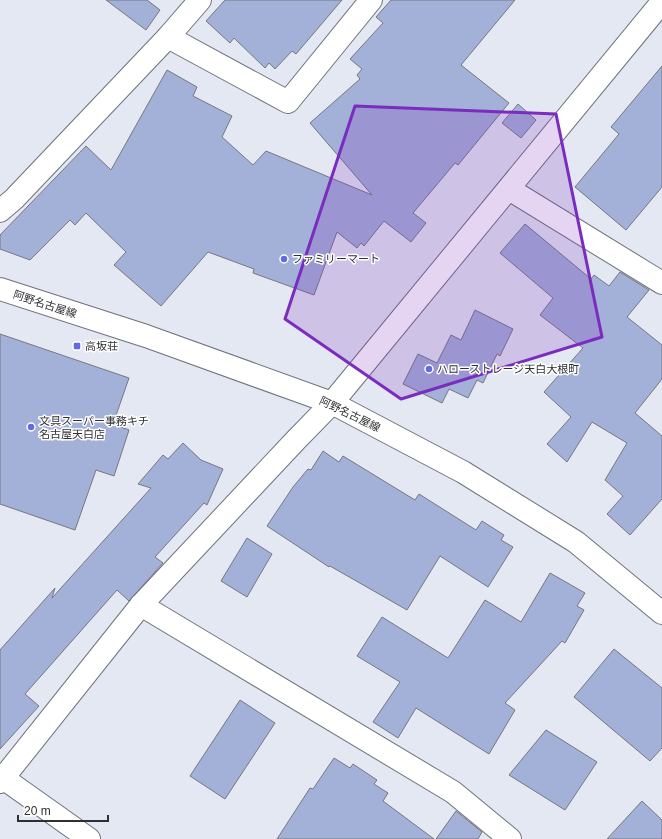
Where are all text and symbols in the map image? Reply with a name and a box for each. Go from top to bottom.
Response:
place label: ファミリーマート [292,253,380,265]
marker: ファミリーマート [279,254,289,264]
street label: 阿野名古屋線 [12,288,78,320]
place label: 高坂荘 [85,340,118,352]
marker: 高坂荘 [72,341,82,351]
place label: ハローストレージ天白大根町 [437,363,579,375]
marker: ハローストレージ天白大根町 [424,364,434,374]
street label: 阿野名古屋線 [318,394,382,434]
place label: 文具スーパー事務キチ 名古屋天白店 [39,415,149,440]
marker: 文具スーパー事務キチ 名古屋天白店 [26,422,36,432]
scale bar [18,797,108,823]
text: 20 m [24,804,51,818]

